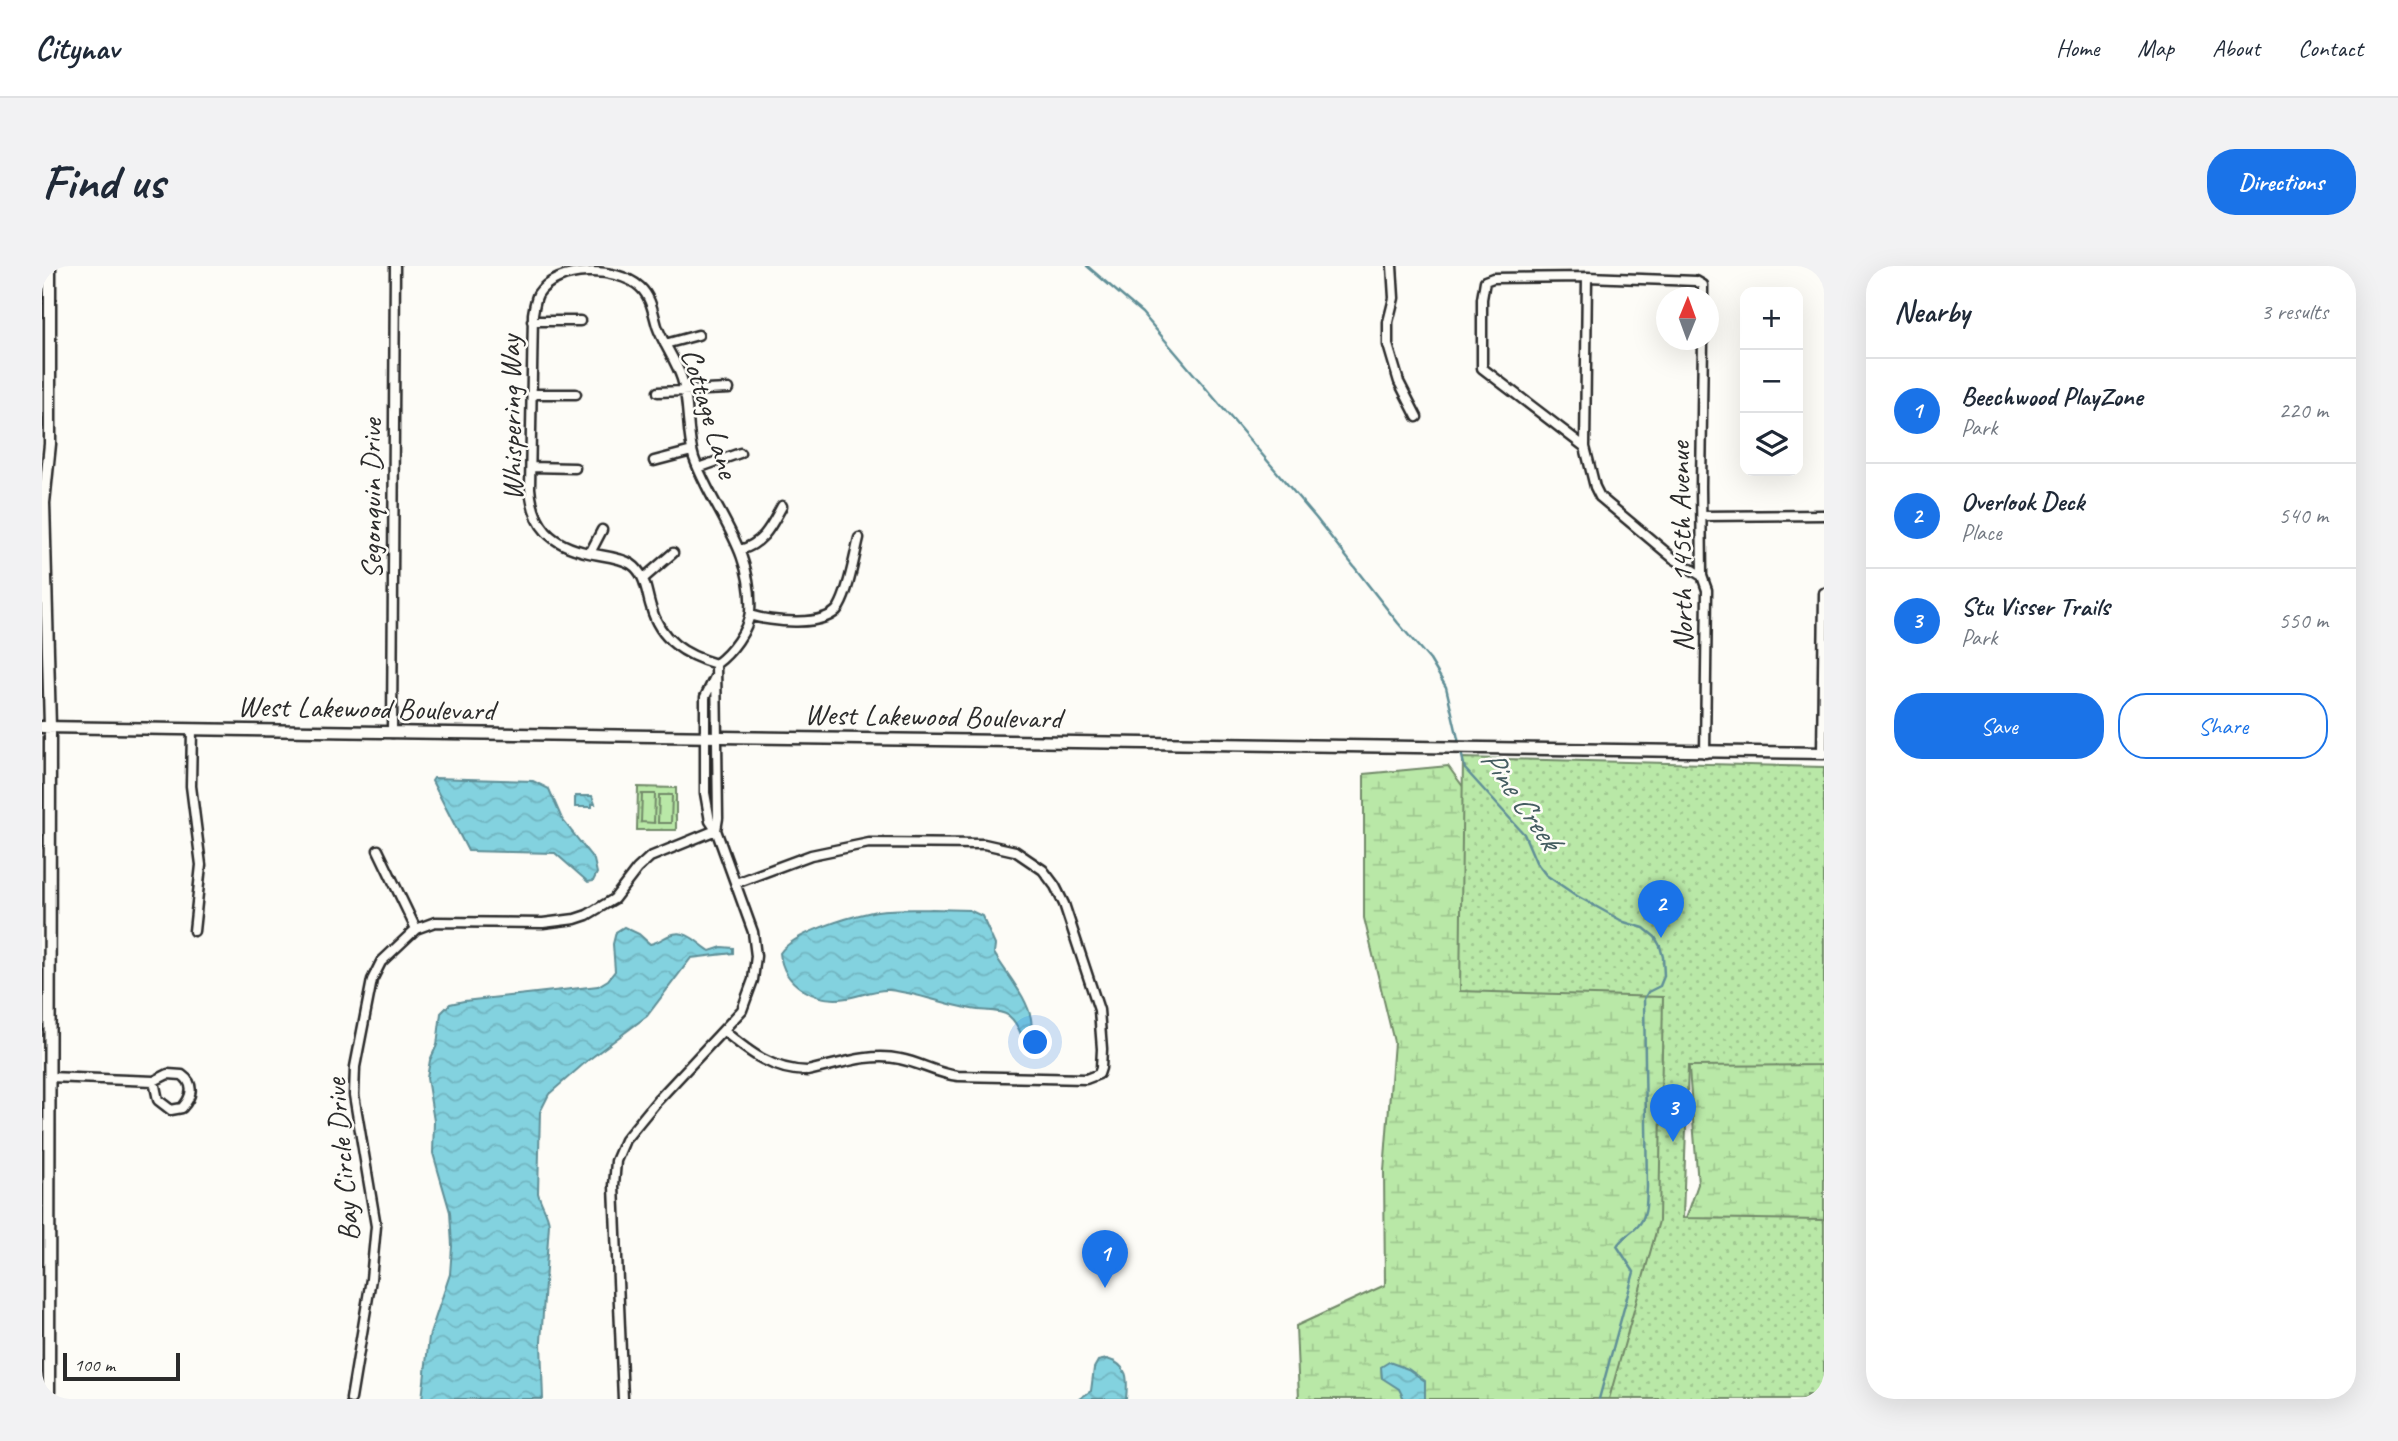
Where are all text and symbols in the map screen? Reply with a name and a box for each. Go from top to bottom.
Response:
text: Citynav [35,27,119,69]
text: Home [2056,33,2099,63]
text: Map [2137,33,2174,63]
text: About [2212,33,2260,63]
text: Contact [2298,33,2363,63]
button: Directions [2207,149,2356,215]
text: Find us [42,151,164,213]
north arrow [1656,287,1719,350]
map controls [1740,287,1803,476]
button: + [1740,287,1803,350]
text: Nearby [1894,293,1970,331]
text: 3 results [2261,297,2328,326]
street label: Whispering Way [491,332,531,501]
street label: Cottage Lane [672,344,748,485]
button: − [1740,350,1803,413]
text: Beechwood PlayZone [1961,380,2142,413]
text: 1 [1912,396,1922,425]
text: 220 m [2279,396,2328,425]
button: layers [1740,413,1803,476]
text: Park [1961,413,1997,442]
street label: Segonquin Drive [352,416,390,579]
street label: North 145th Avenue [1660,439,1702,653]
text: Overlook Deck [1961,485,2084,518]
text: 2 [1912,501,1922,530]
text: 540 m [2279,501,2328,530]
text: Place [1961,518,2001,547]
text: Stu Visser Trails [1961,590,2110,623]
text: 3 [1912,606,1922,635]
text: 550 m [2279,606,2328,635]
text: Park [1961,623,1997,652]
street label: West Lakewood Boulevard [237,687,499,729]
button: Save [1894,693,2104,759]
button: Share [2118,693,2328,759]
street label: West Lakewood Boulevard [804,695,1066,737]
water label: Pine Creek [1472,741,1574,862]
pin: 2 [1638,880,1684,938]
your location [1018,1025,1052,1059]
street label: Bay Circle Drive [316,1075,368,1243]
pin: 3 [1650,1084,1696,1142]
pin: 1 [1082,1230,1128,1288]
scale bar [63,1350,180,1382]
text: 100 m [74,1353,115,1377]

